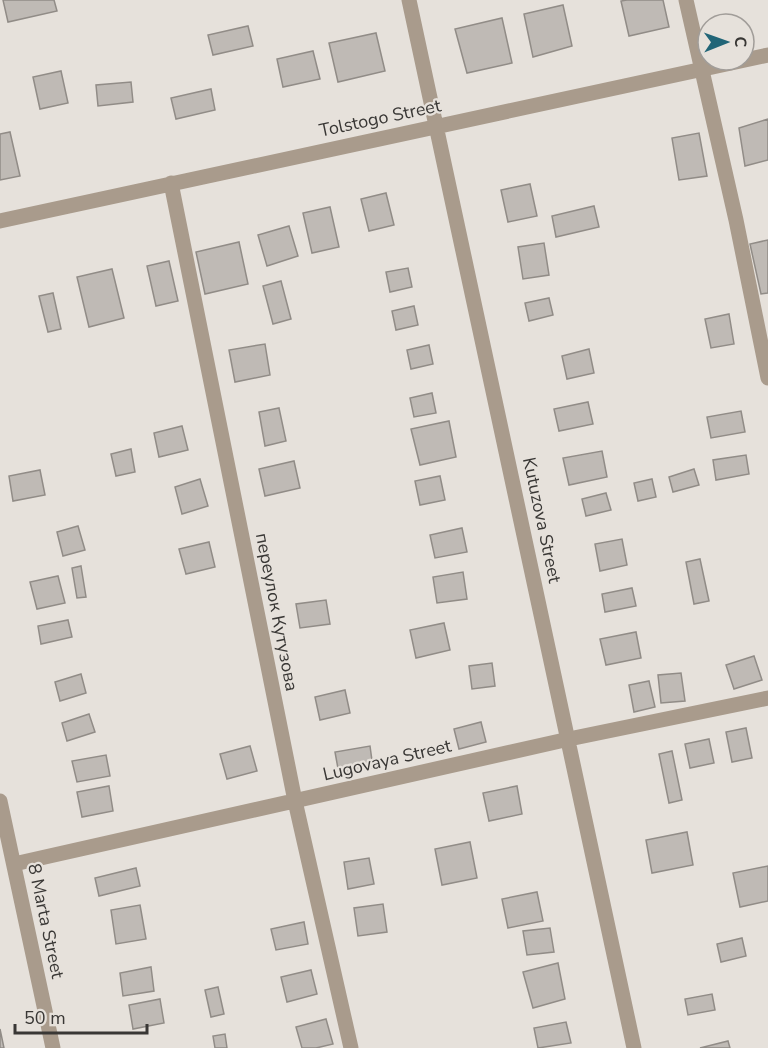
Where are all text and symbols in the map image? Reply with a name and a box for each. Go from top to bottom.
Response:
north arrow [696,12,756,72]
text: С [729,36,751,48]
street label: Tolstogo Street [317,93,444,143]
street label: Kutuzova Street [517,455,567,586]
street label: переулок Кутузова [250,531,304,693]
street label: Lugovaya Street [320,733,454,786]
street label: 8 Marta Street [22,861,70,981]
scale bar [15,997,147,1035]
text: 50 m [24,1006,66,1030]

